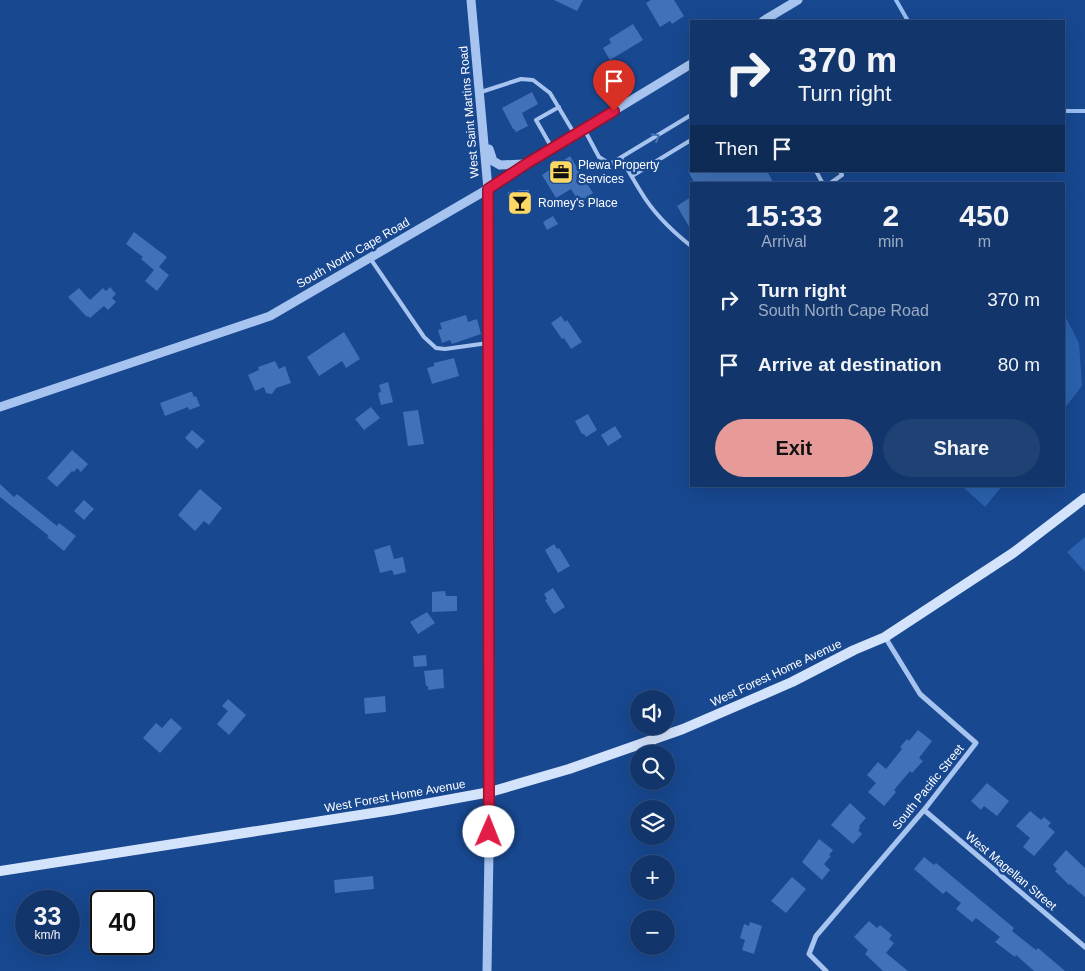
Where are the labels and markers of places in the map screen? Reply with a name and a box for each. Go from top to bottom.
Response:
pin [593,60,635,111]
place label: Plewa Property Services [578,158,659,186]
office icon: Plewa Property Services [548,159,574,185]
bar icon: Romey's Place [507,190,533,216]
place label: Romey's Place [538,196,618,210]

